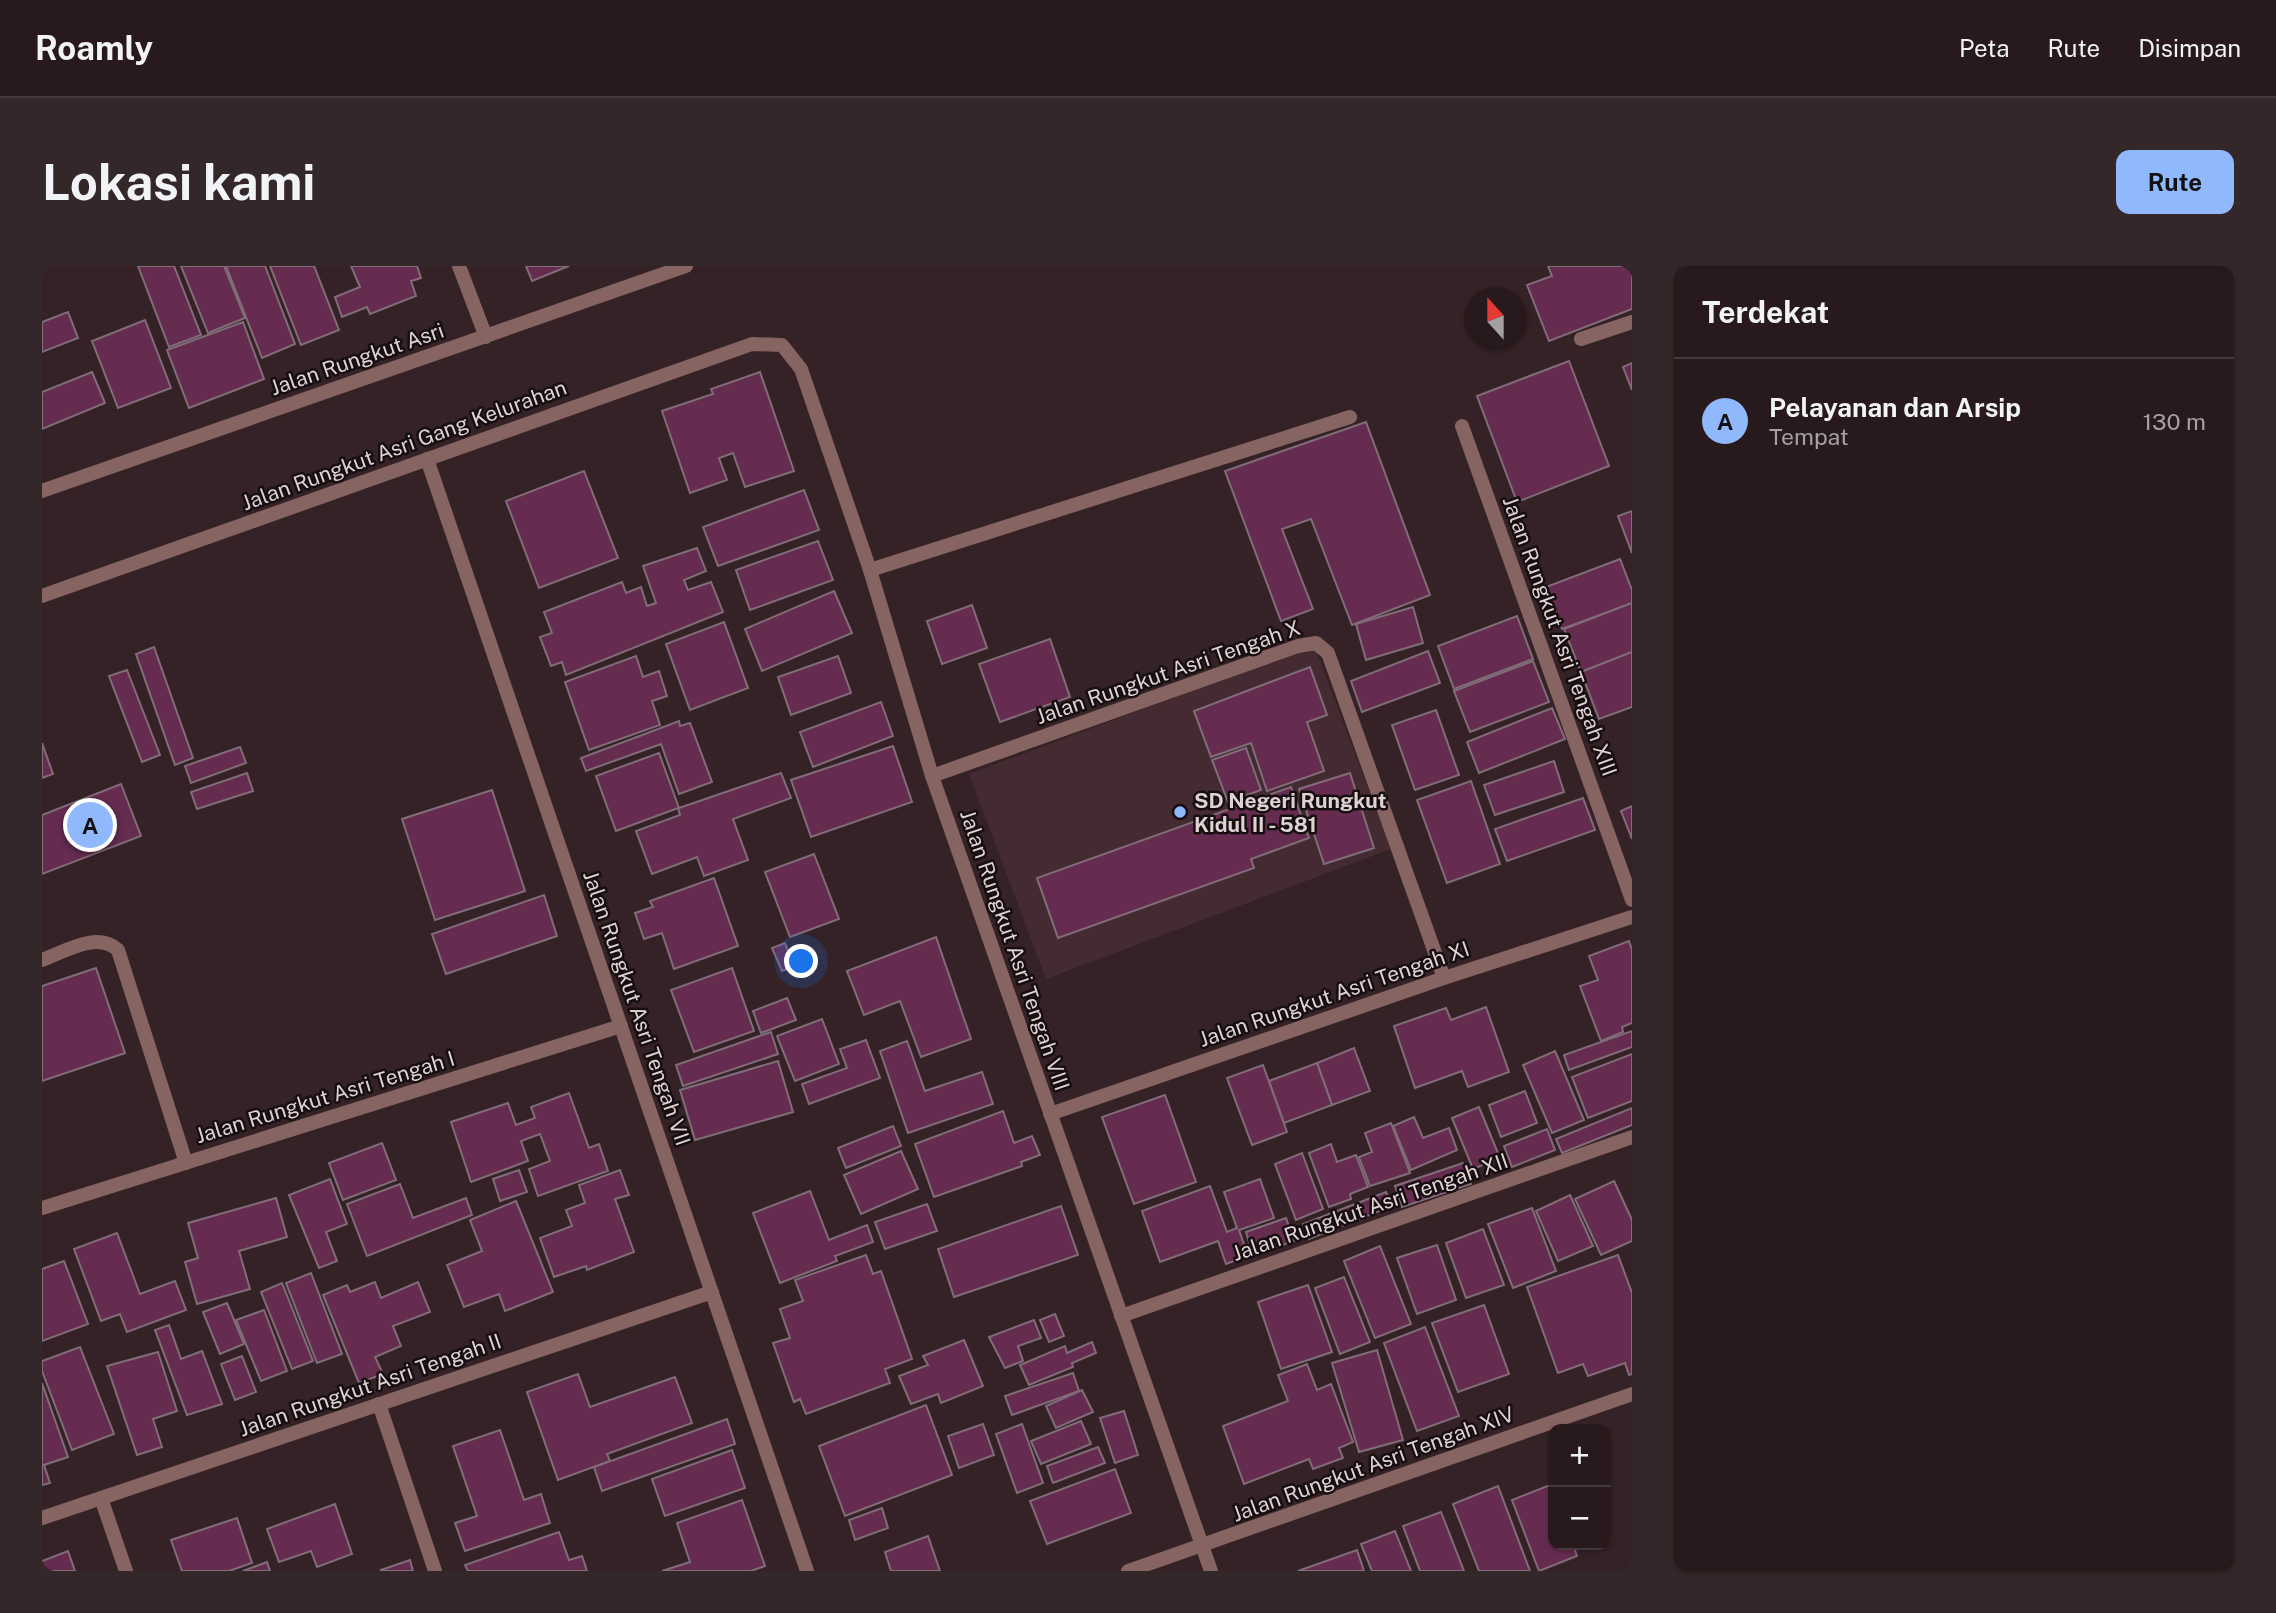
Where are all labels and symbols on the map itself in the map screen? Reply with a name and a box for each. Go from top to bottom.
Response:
north arrow [1464,287,1527,350]
street label: Jalan Rungkut Asri [267,318,447,400]
street label: Jalan Rungkut Asri Gang Kelurahan [238,374,570,516]
street label: Jalan Rungkut Asri Tengah XIII [1498,493,1622,779]
street label: Jalan Rungkut Asri Tengah X [1032,615,1304,729]
place label: SD Negeri Rungkut Kidul II - 581 [1194,788,1386,837]
pin: A [67,799,113,851]
marker: SD Negeri Rungkut Kidul II - 581 [1172,804,1188,820]
street label: Jalan Rungkut Asri Tengah VIII [955,806,1075,1094]
street label: Jalan Rungkut Asri Tengah VII [578,867,696,1149]
street label: Jalan Rungkut Asri Tengah XI [1196,936,1472,1052]
your location [784,944,818,978]
street label: Jalan Rungkut Asri Tengah I [192,1046,458,1148]
street label: Jalan Rungkut Asri Tengah XII [1229,1148,1511,1266]
street label: Jalan Rungkut Asri Tengah II [236,1328,504,1442]
street label: Jalan Rungkut Asri Tengah XIV [1229,1401,1517,1527]

